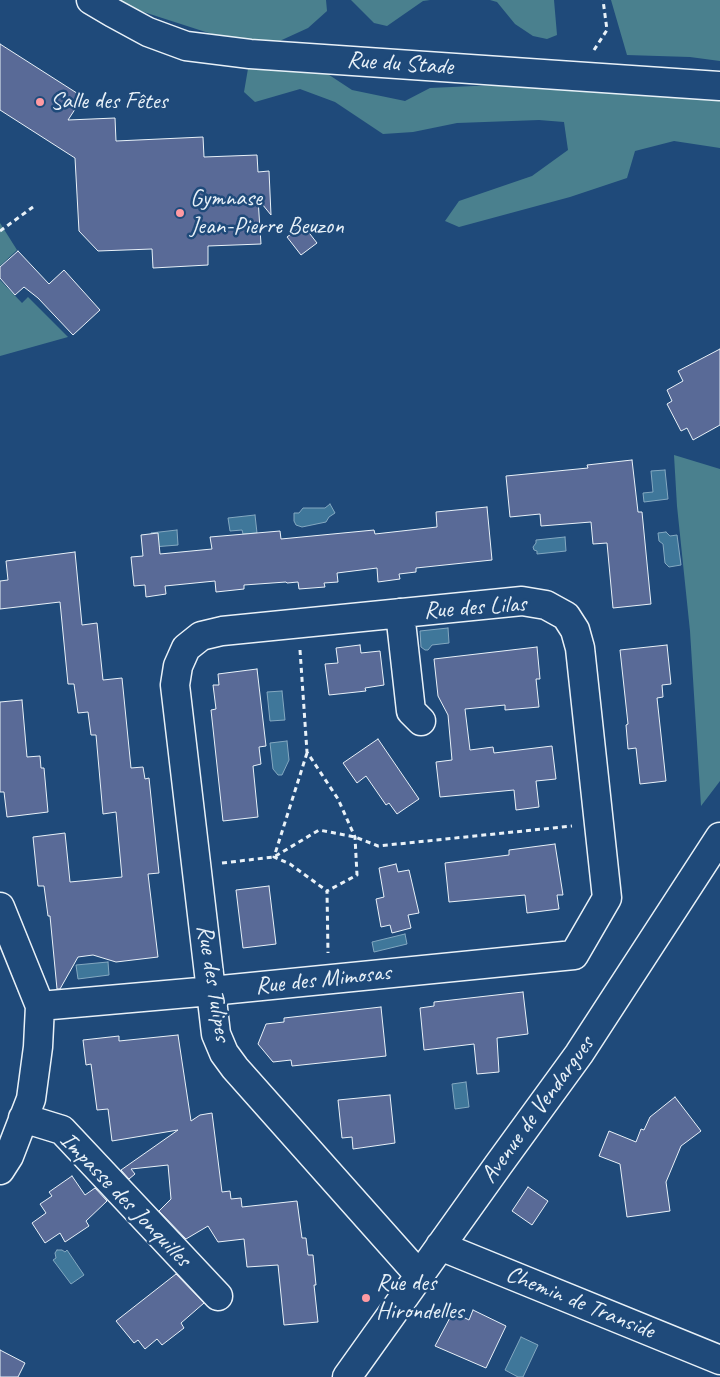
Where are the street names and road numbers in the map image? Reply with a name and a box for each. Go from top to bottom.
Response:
street label: Rue du Stade [346,46,454,82]
street label: Rue des Lilas [423,590,527,626]
street label: Rue des Tulipes [190,923,236,1043]
street label: Rue des Mimosas [254,959,392,1001]
street label: Avenue de Vendargues [475,1031,601,1189]
street label: Impasse des Jonquilles [53,1126,197,1274]
street label: Chemin de Transide [501,1260,659,1346]

